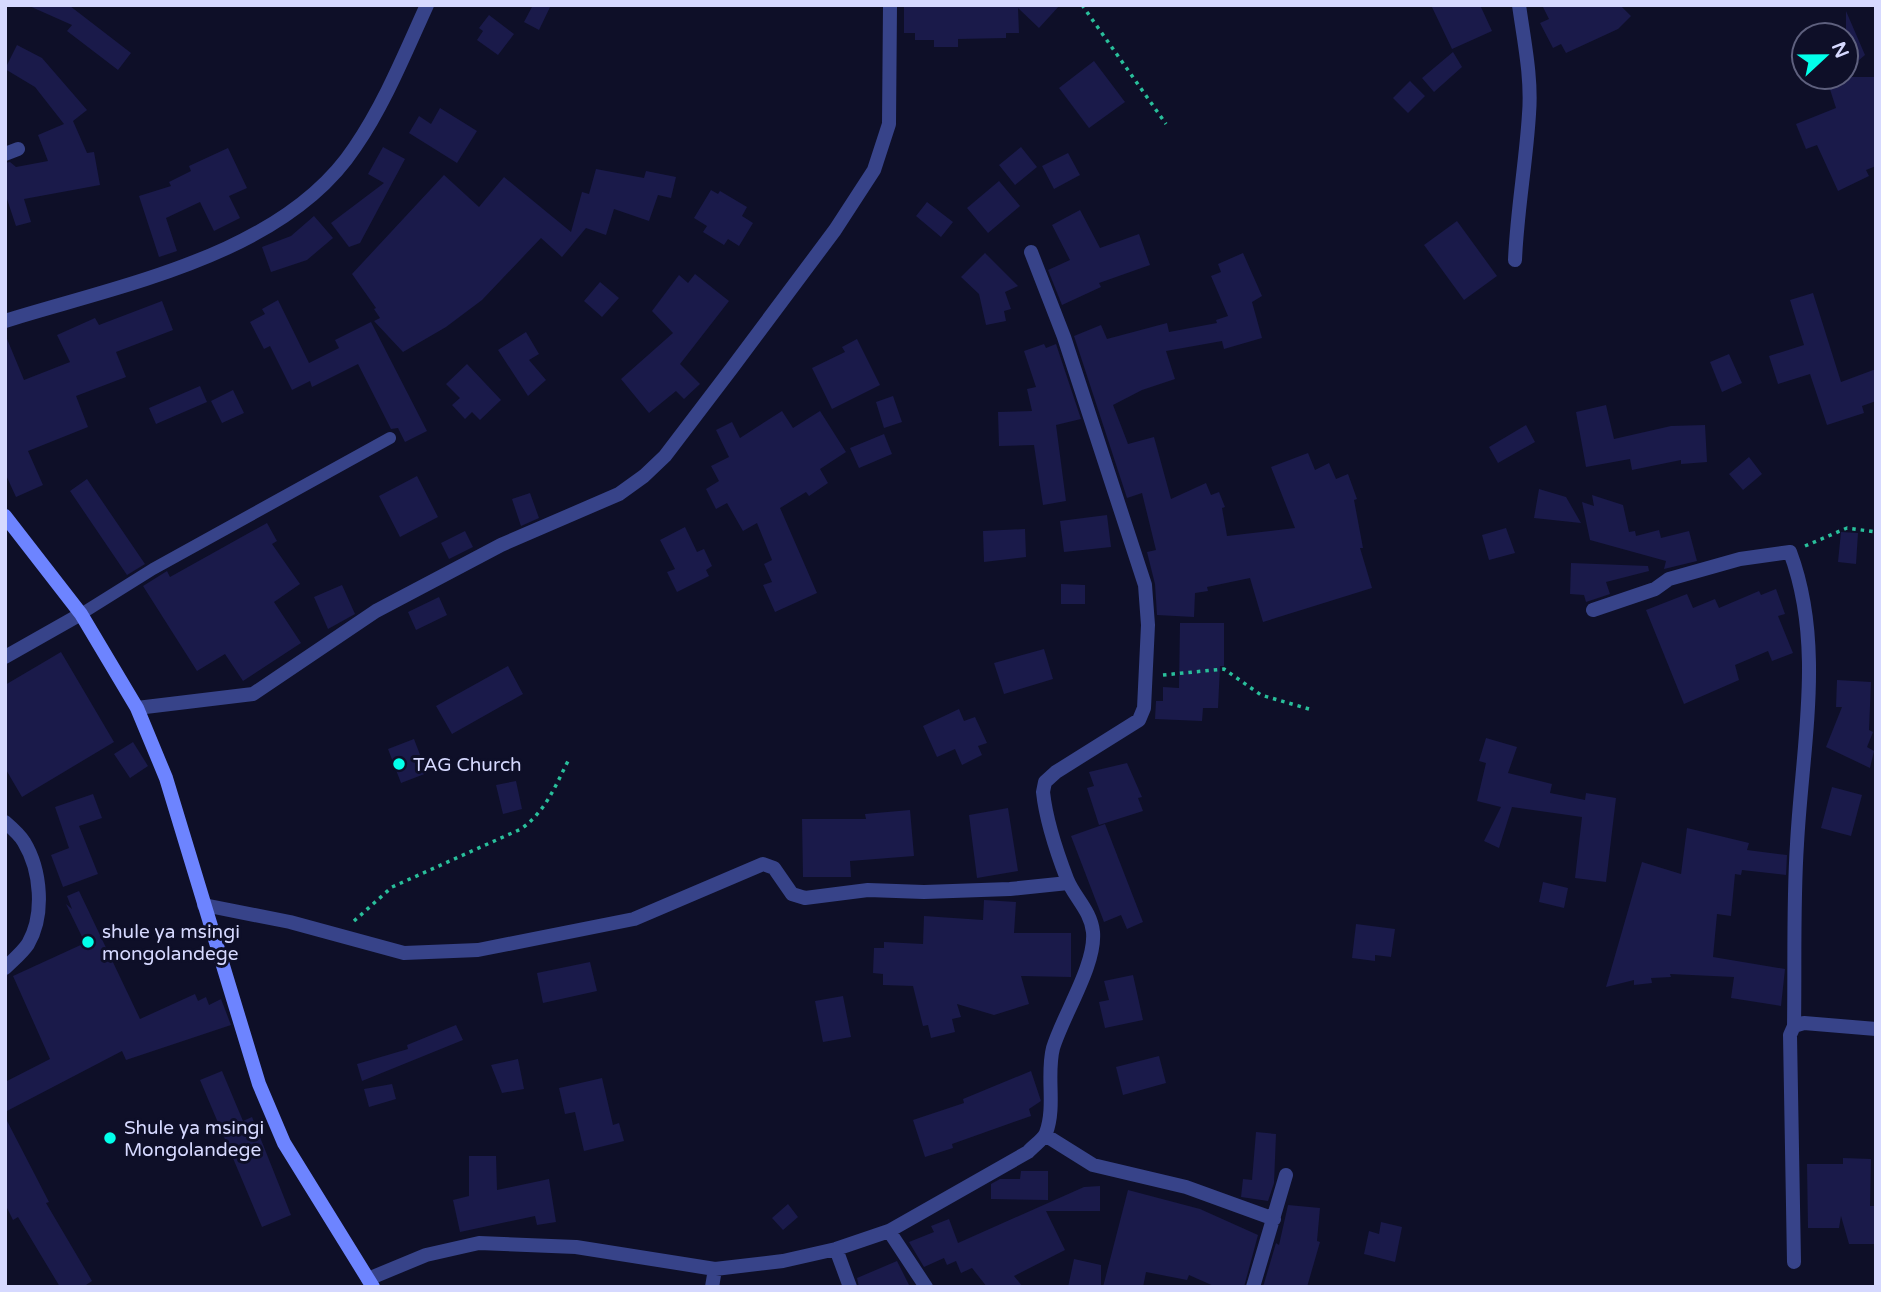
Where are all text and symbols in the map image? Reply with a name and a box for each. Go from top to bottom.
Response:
north arrow [1790,21,1860,91]
text: N [1827,39,1853,61]
place label: TAG Church [413,754,522,776]
marker: TAG Church [391,756,407,772]
place label: shule ya msingi mongolandege [102,921,240,965]
marker: shule ya msingi mongolandege [80,934,96,950]
place label: Shule ya msingi Mongolandege [124,1117,264,1161]
marker: Shule ya msingi Mongolandege [102,1130,118,1146]

